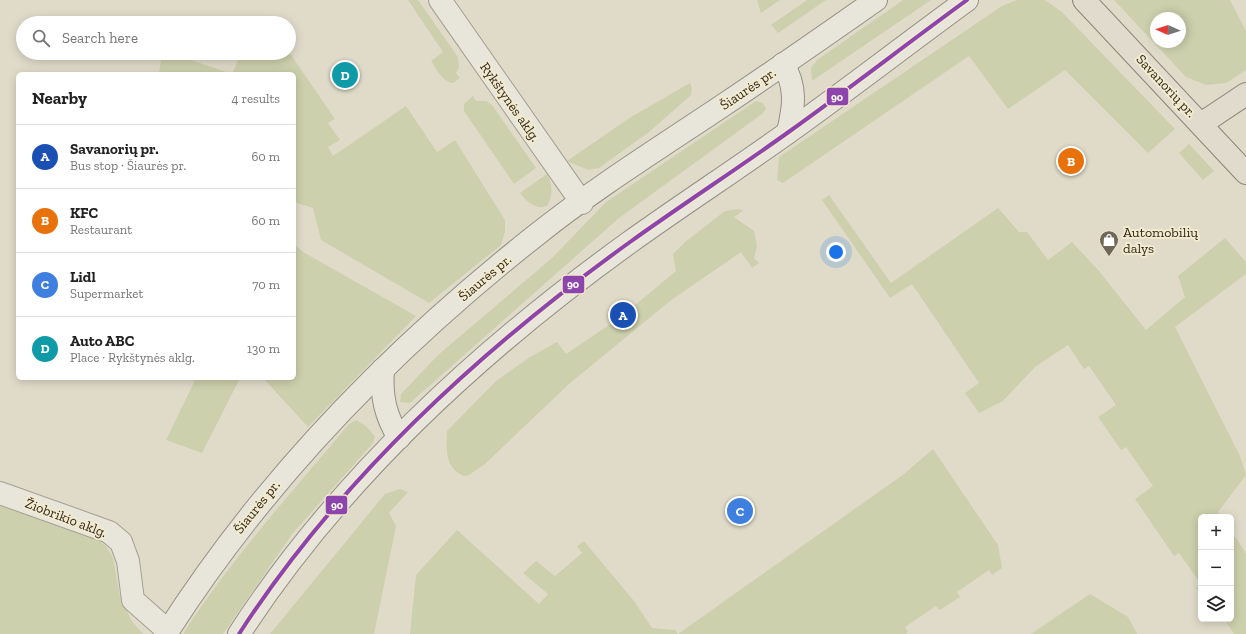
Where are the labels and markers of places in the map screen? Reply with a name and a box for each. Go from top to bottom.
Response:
pin: D [332,60,358,90]
pin: B [1058,146,1084,176]
place label: Automobilių dalys [1123,224,1198,257]
shop icon: Automobilių dalys [1098,229,1120,257]
pin: A [610,300,636,330]
pin: C [727,496,753,526]

